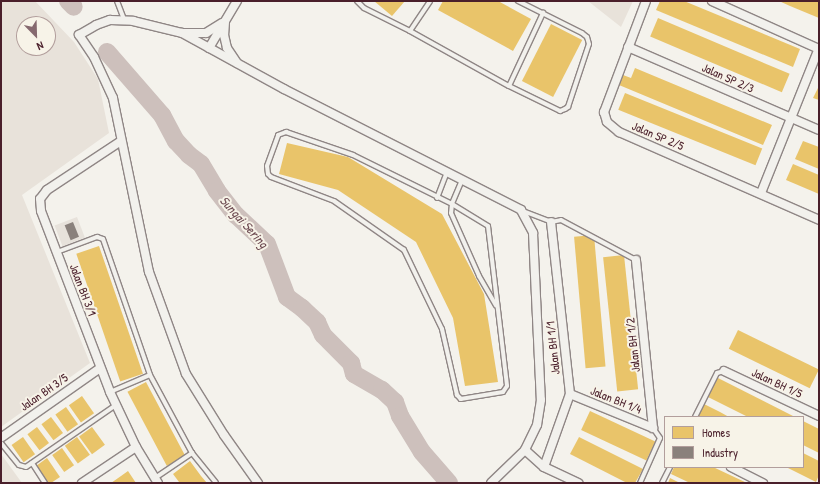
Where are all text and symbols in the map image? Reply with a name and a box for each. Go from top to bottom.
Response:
north arrow [16,16,56,56]
text: N [35,39,46,54]
street label: Jalan SP 2/3 [700,60,756,96]
street label: Jalan SP 2/5 [630,119,686,153]
water label: Sungai Sering [217,193,271,251]
street label: Jalan BH 3/1 [67,262,99,318]
street label: Jalan BH 1/2 [623,317,643,373]
street label: Jalan BH 1/1 [543,321,563,375]
street label: Jalan BH 1/5 [749,365,805,401]
street label: Jalan BH 3/5 [17,370,71,414]
street label: Jalan BH 1/4 [588,383,644,417]
legend [664,416,804,468]
text: Homes [702,424,730,441]
text: Industry [702,444,738,461]

